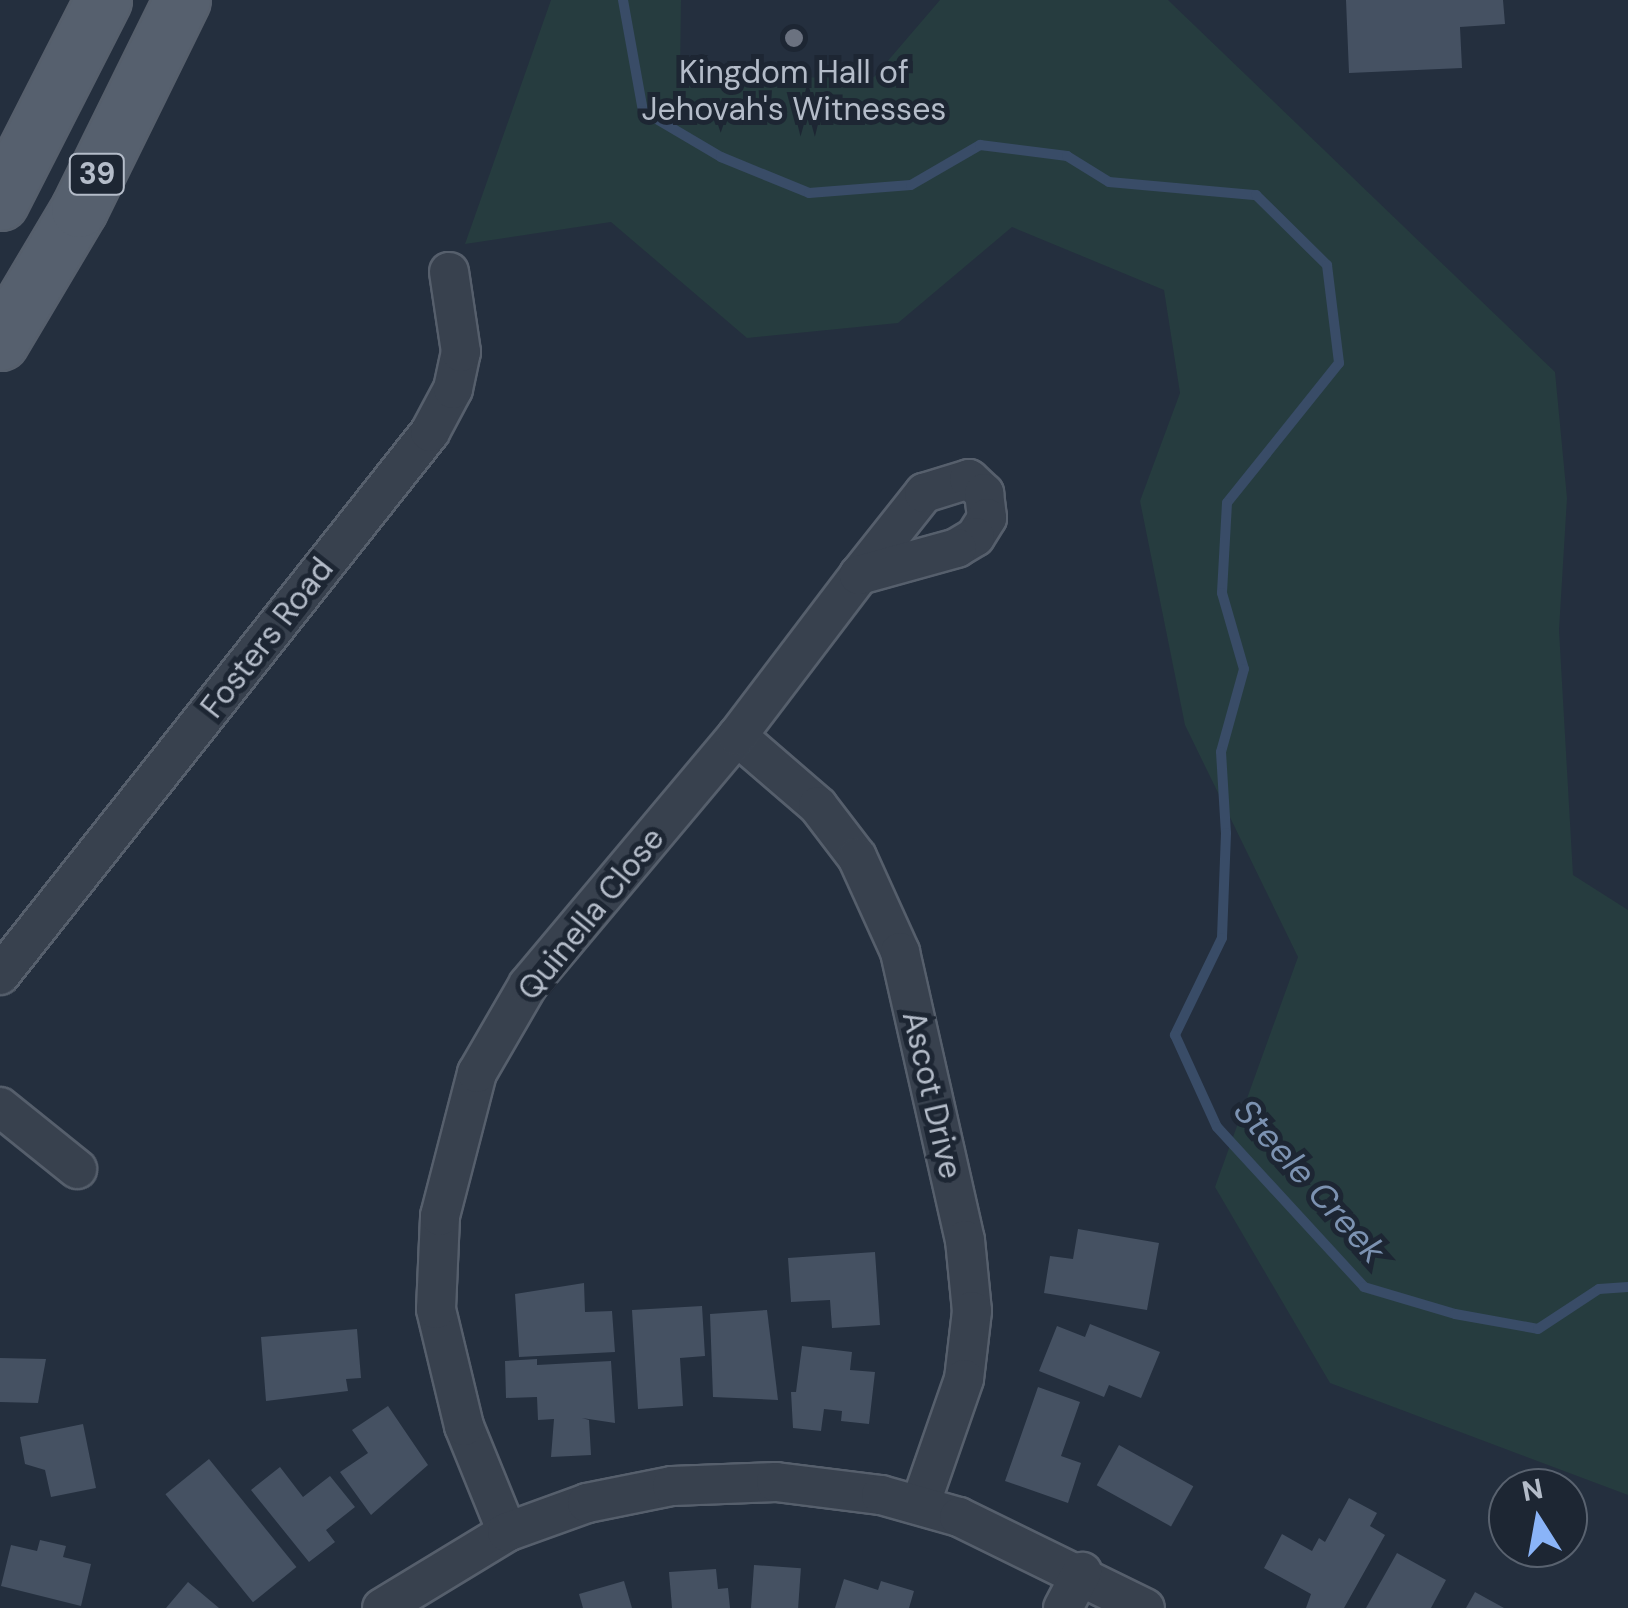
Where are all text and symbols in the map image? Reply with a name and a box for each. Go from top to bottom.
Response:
marker: Kingdom Hall of Jehovah's Witnesses [783,27,805,49]
place label: Kingdom Hall of Jehovah's Witnesses [642,54,946,129]
road number: 39 [67,149,127,199]
street label: Fosters Road [193,551,341,725]
street label: Quinella Close [510,820,672,1008]
street label: Ascot Drive [894,1007,970,1183]
water label: Steele Creek [1225,1090,1395,1272]
north arrow [1488,1468,1588,1568]
text: N [1519,1470,1546,1510]

